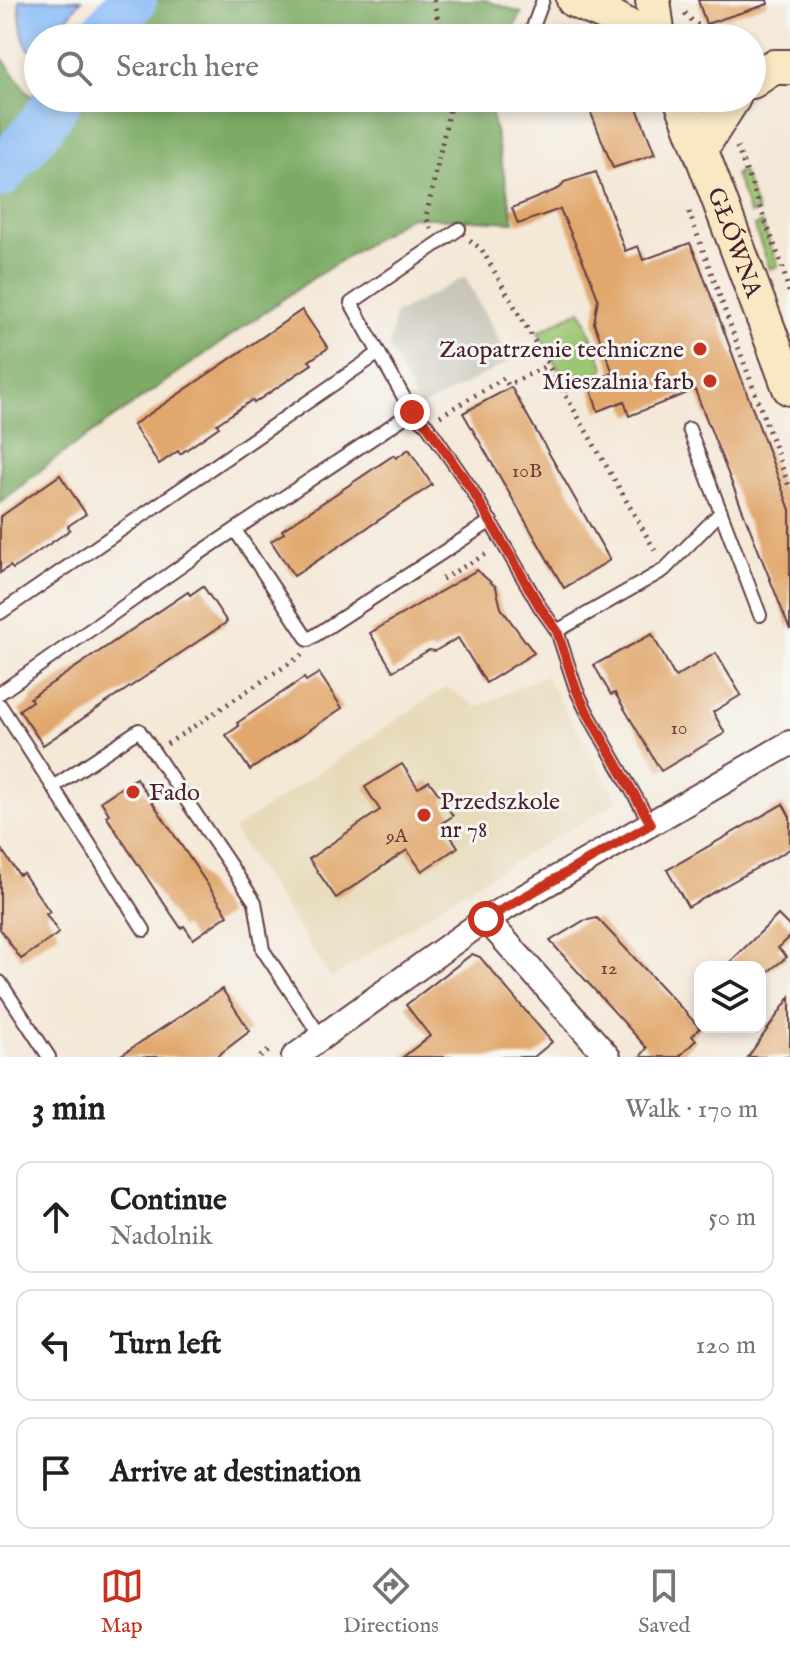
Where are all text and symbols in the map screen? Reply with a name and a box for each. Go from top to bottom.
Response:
search box [24,24,766,112]
icon: search [52,46,96,90]
text: Search here [116,49,259,87]
street label: GŁÓWNA [699,183,769,303]
place label: Zaopatrzenie techniczne [439,335,684,366]
marker: Zaopatrzenie techniczne [691,340,709,358]
place label: Mieszalnia farb [542,367,694,398]
marker: Mieszalnia farb [701,372,719,390]
route end [394,394,430,430]
house number: 10B [512,459,542,484]
house number: 10 [670,716,688,741]
place label: Fado [149,778,200,809]
marker: Fado [124,783,142,801]
place label: Przedszkole nr 78 [440,787,560,846]
marker: Przedszkole nr 78 [415,806,433,824]
house number: 9A [385,824,409,849]
route start [468,901,504,937]
house number: 12 [601,956,617,981]
map controls [694,961,766,1033]
button: layers [694,961,766,1033]
text: 3 min [32,1088,106,1131]
text: Walk · 170 m [625,1093,758,1126]
text: Continue [110,1182,227,1220]
icon: ahead [34,1195,78,1239]
text: 50 m [708,1201,756,1234]
text: Nadolnik [110,1220,213,1253]
icon: left [34,1323,78,1367]
text: Turn left [110,1326,221,1364]
text: 120 m [696,1329,756,1362]
icon: arrive [34,1451,78,1495]
text: Arrive at destination [110,1454,361,1492]
tab: Map [100,1564,144,1640]
tab: Directions [343,1564,439,1640]
tab: Saved [638,1564,690,1640]

